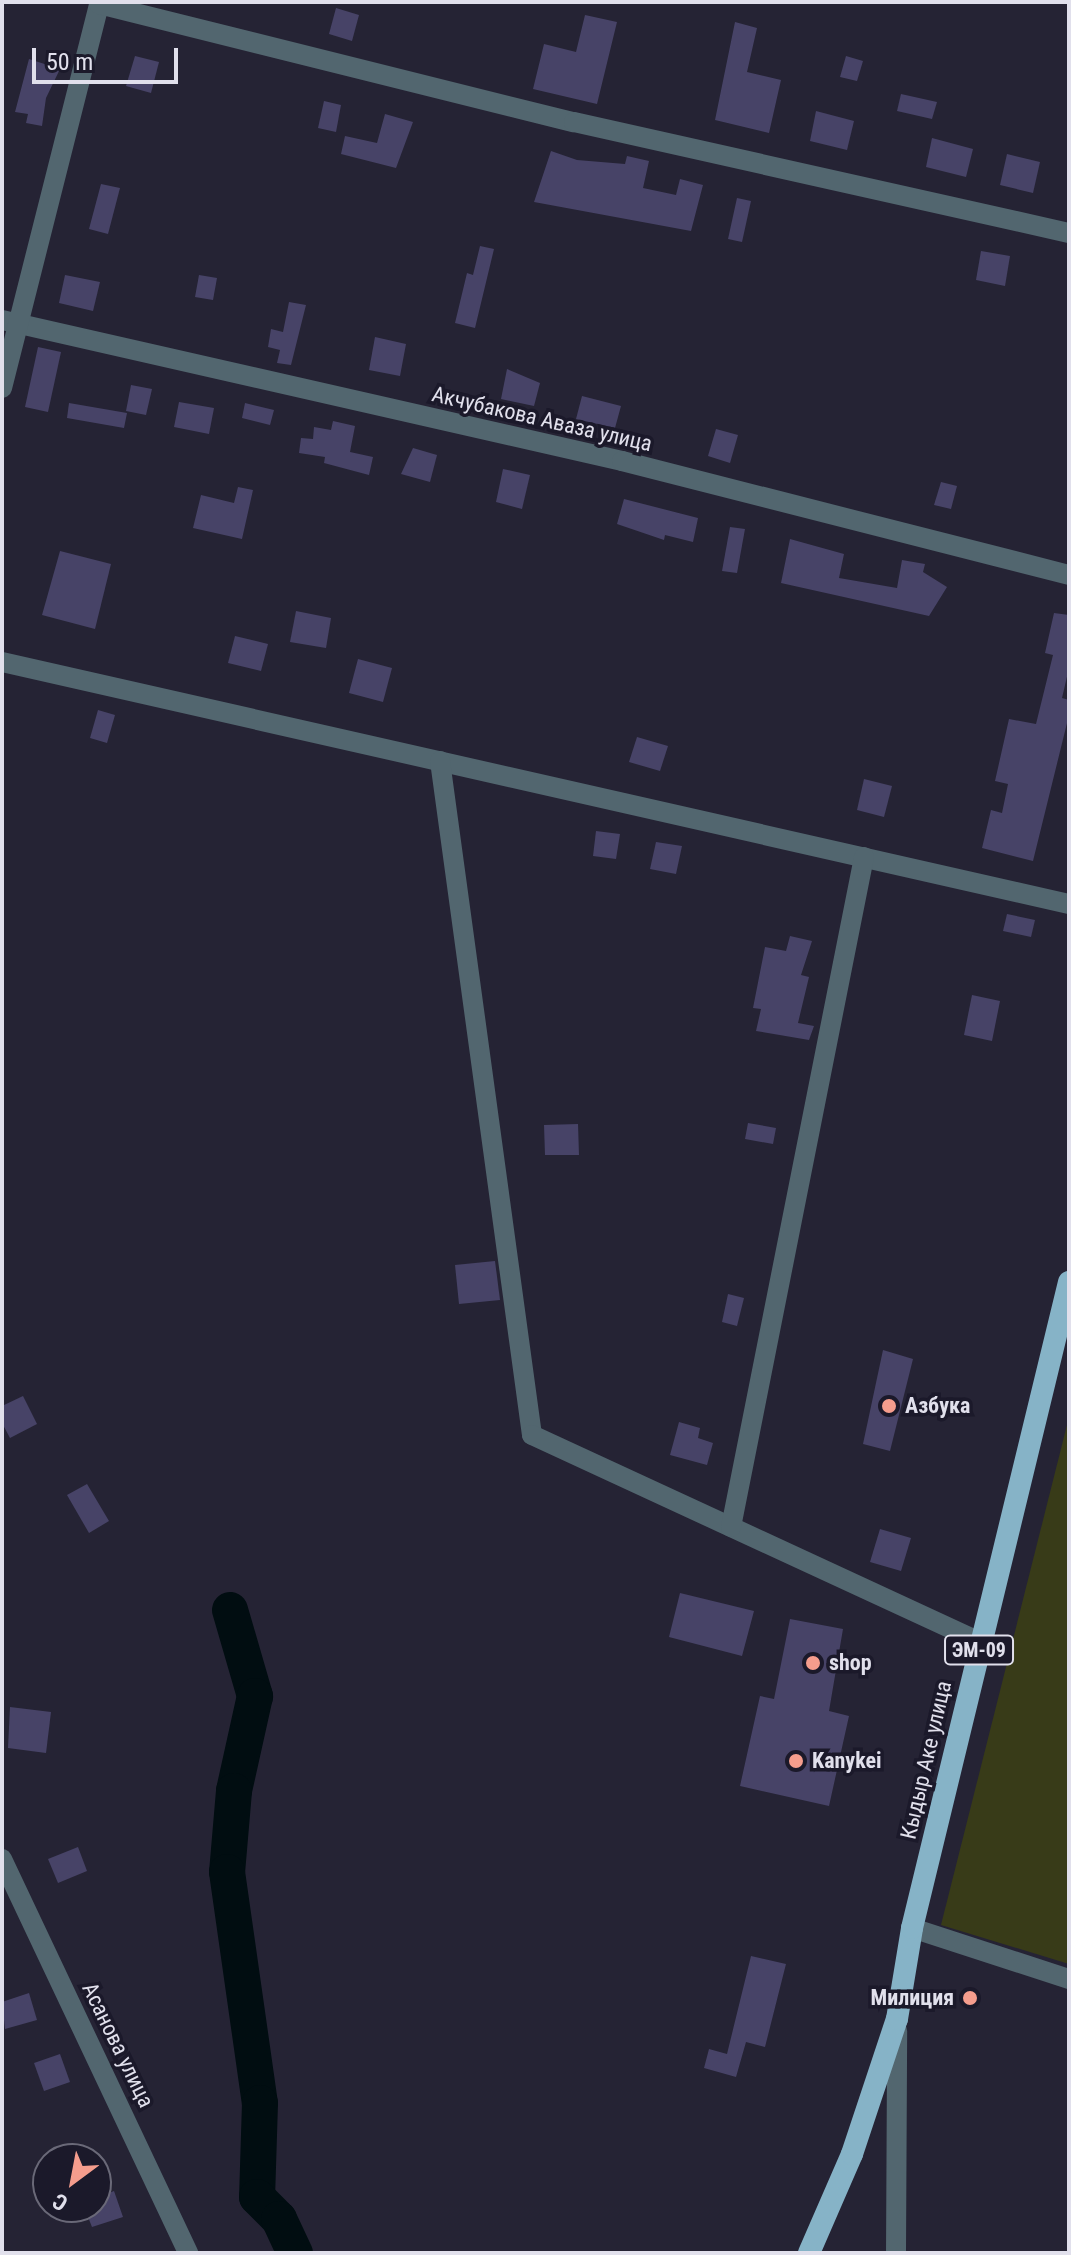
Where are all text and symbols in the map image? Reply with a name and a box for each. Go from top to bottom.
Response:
scale bar [36,32,182,82]
text: 50 m [46,48,93,76]
street label: Акчубакова Аваза улица [429,381,655,457]
place label: Азбука [905,1393,970,1419]
marker: Азбука [880,1397,898,1415]
road number: ЭМ-09 [943,1634,1015,1666]
place label: shop [829,1650,872,1676]
marker: shop [804,1654,822,1672]
street label: Кыдыр Аке улица [895,1678,957,1842]
place label: Kanykei [812,1748,882,1774]
marker: Kanykei [787,1752,805,1770]
street label: Асанова улица [76,1978,160,2112]
place label: Милиция [871,1985,954,2011]
marker: Милиция [961,1989,979,2007]
north arrow [32,2143,112,2223]
text: С [48,2188,72,2216]

